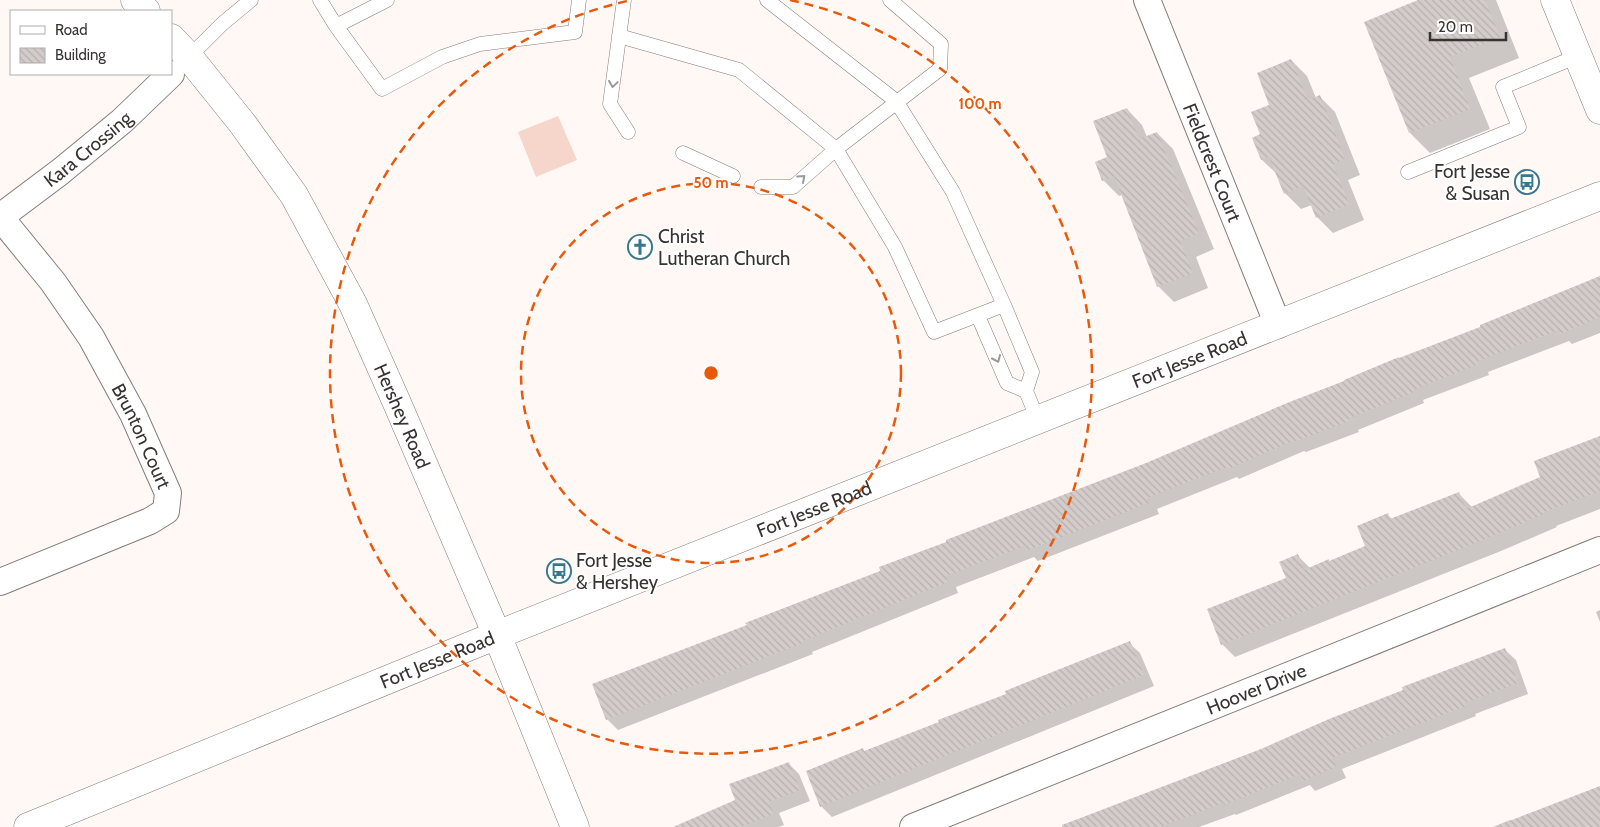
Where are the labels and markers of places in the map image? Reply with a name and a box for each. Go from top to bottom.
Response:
place label: Fort Jesse & Susan [1434,160,1510,205]
bus stop icon: Fort Jesse & Susan [1514,169,1540,195]
place label: Christ Lutheran Church [658,225,790,270]
church icon: Christ Lutheran Church [627,234,653,260]
centre of rings [702,364,720,382]
place label: Fort Jesse & Hershey [576,549,659,594]
bus stop icon: Fort Jesse & Hershey [546,558,572,584]

